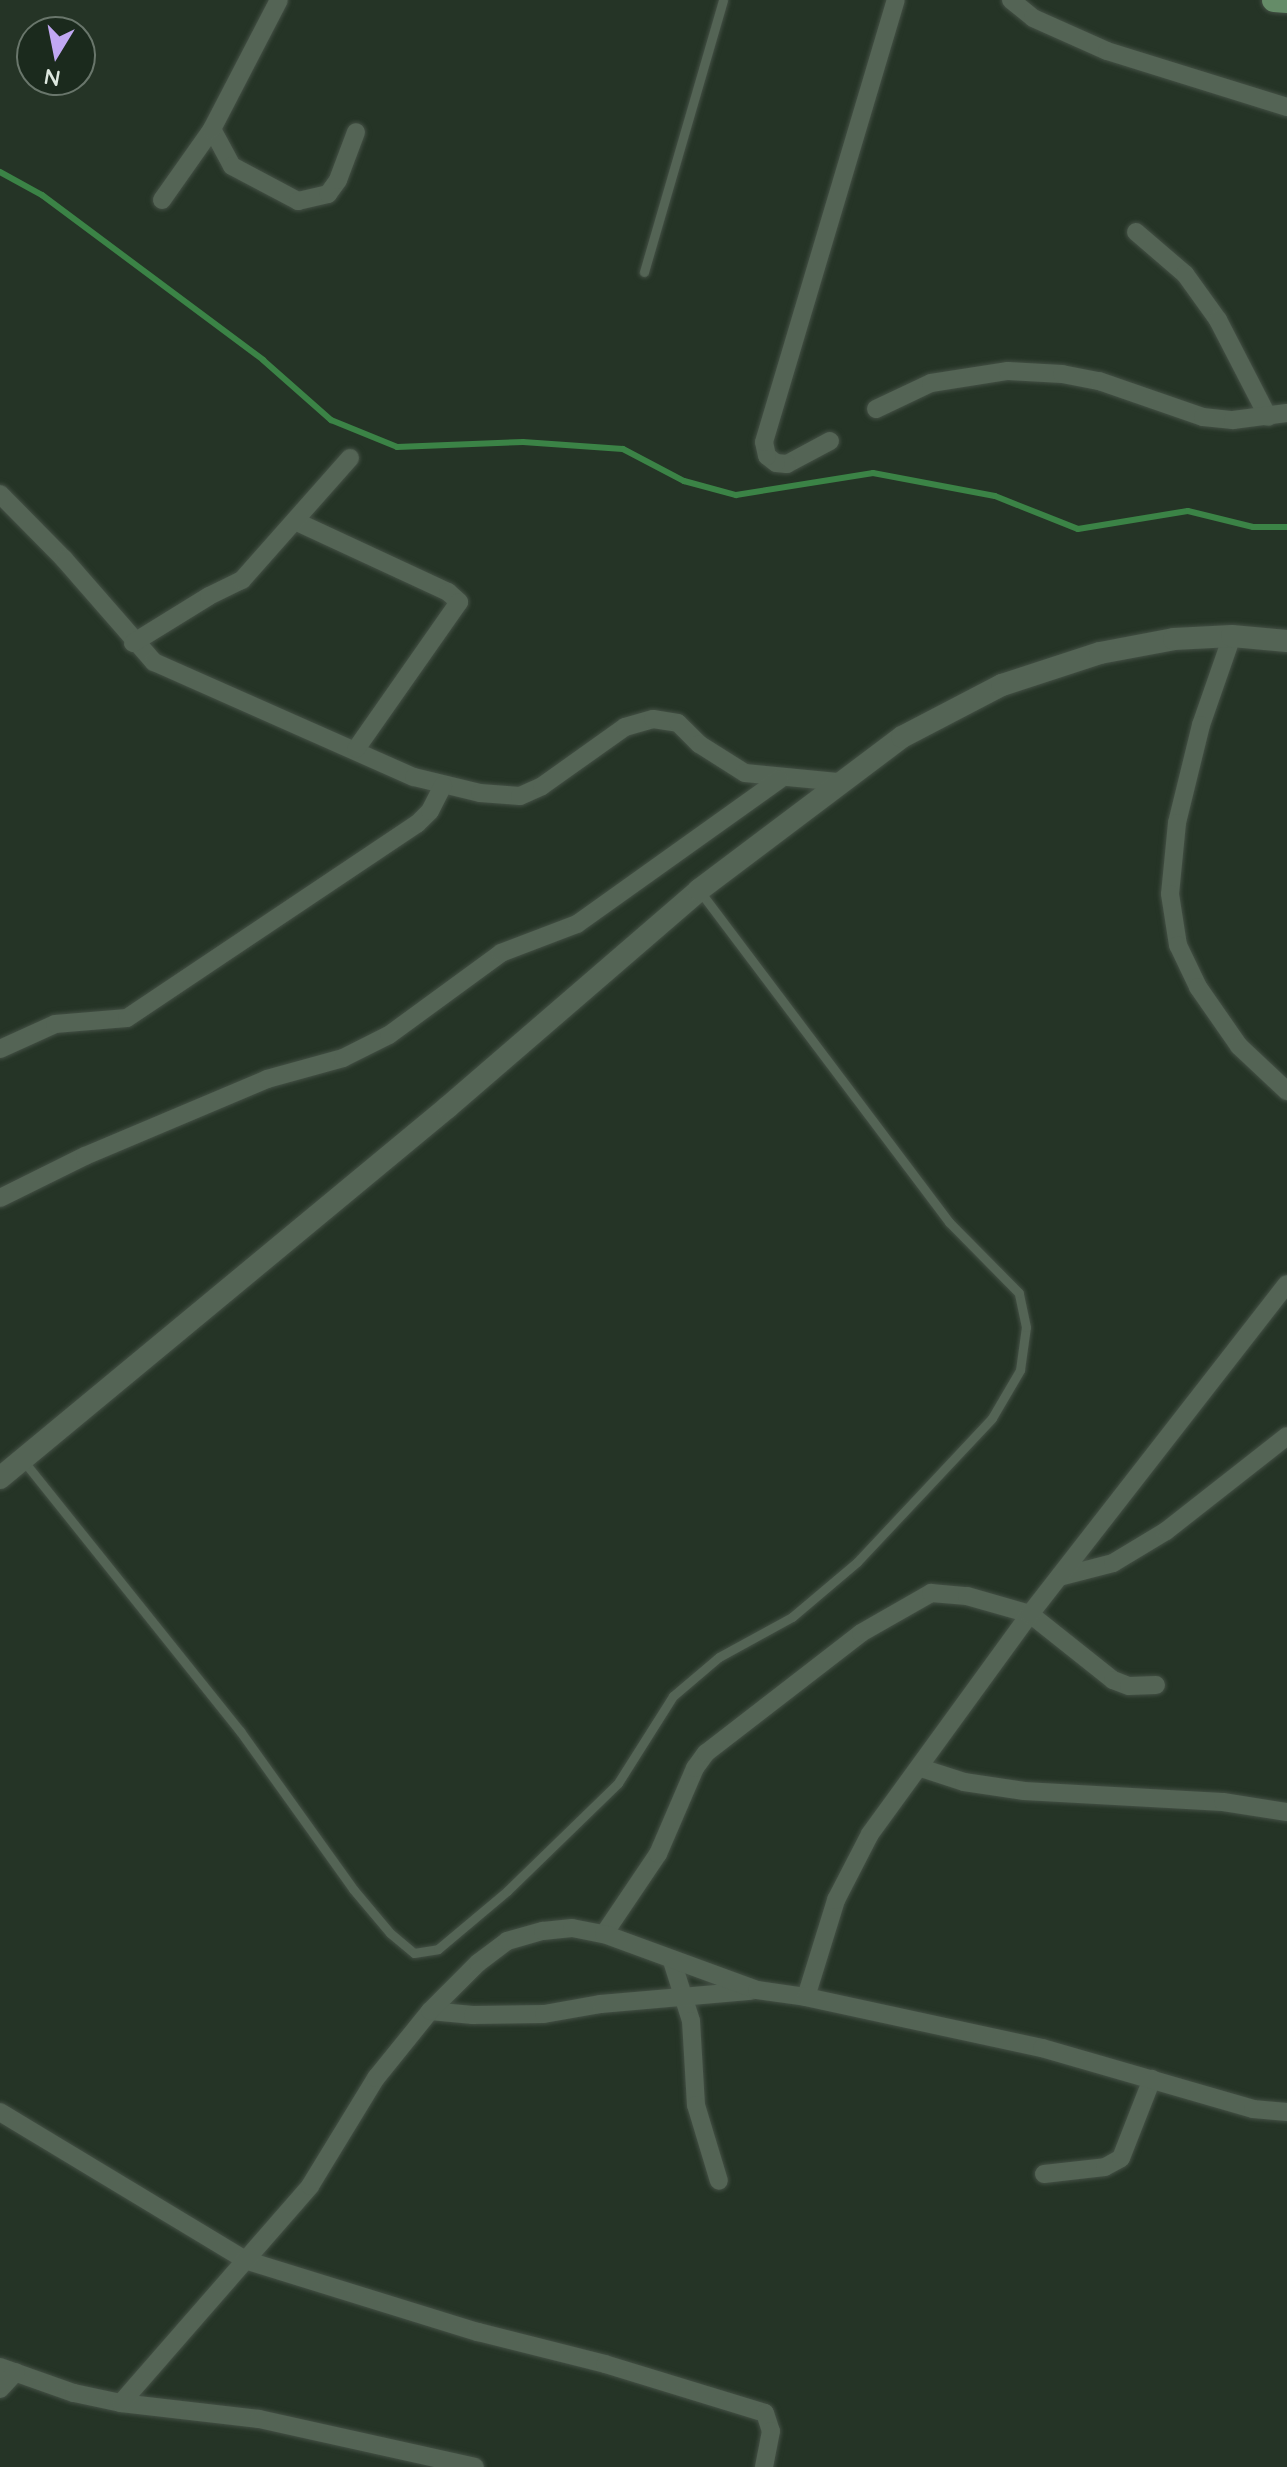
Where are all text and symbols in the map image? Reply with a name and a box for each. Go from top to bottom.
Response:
north arrow [16,16,96,96]
text: N [42,62,63,93]

